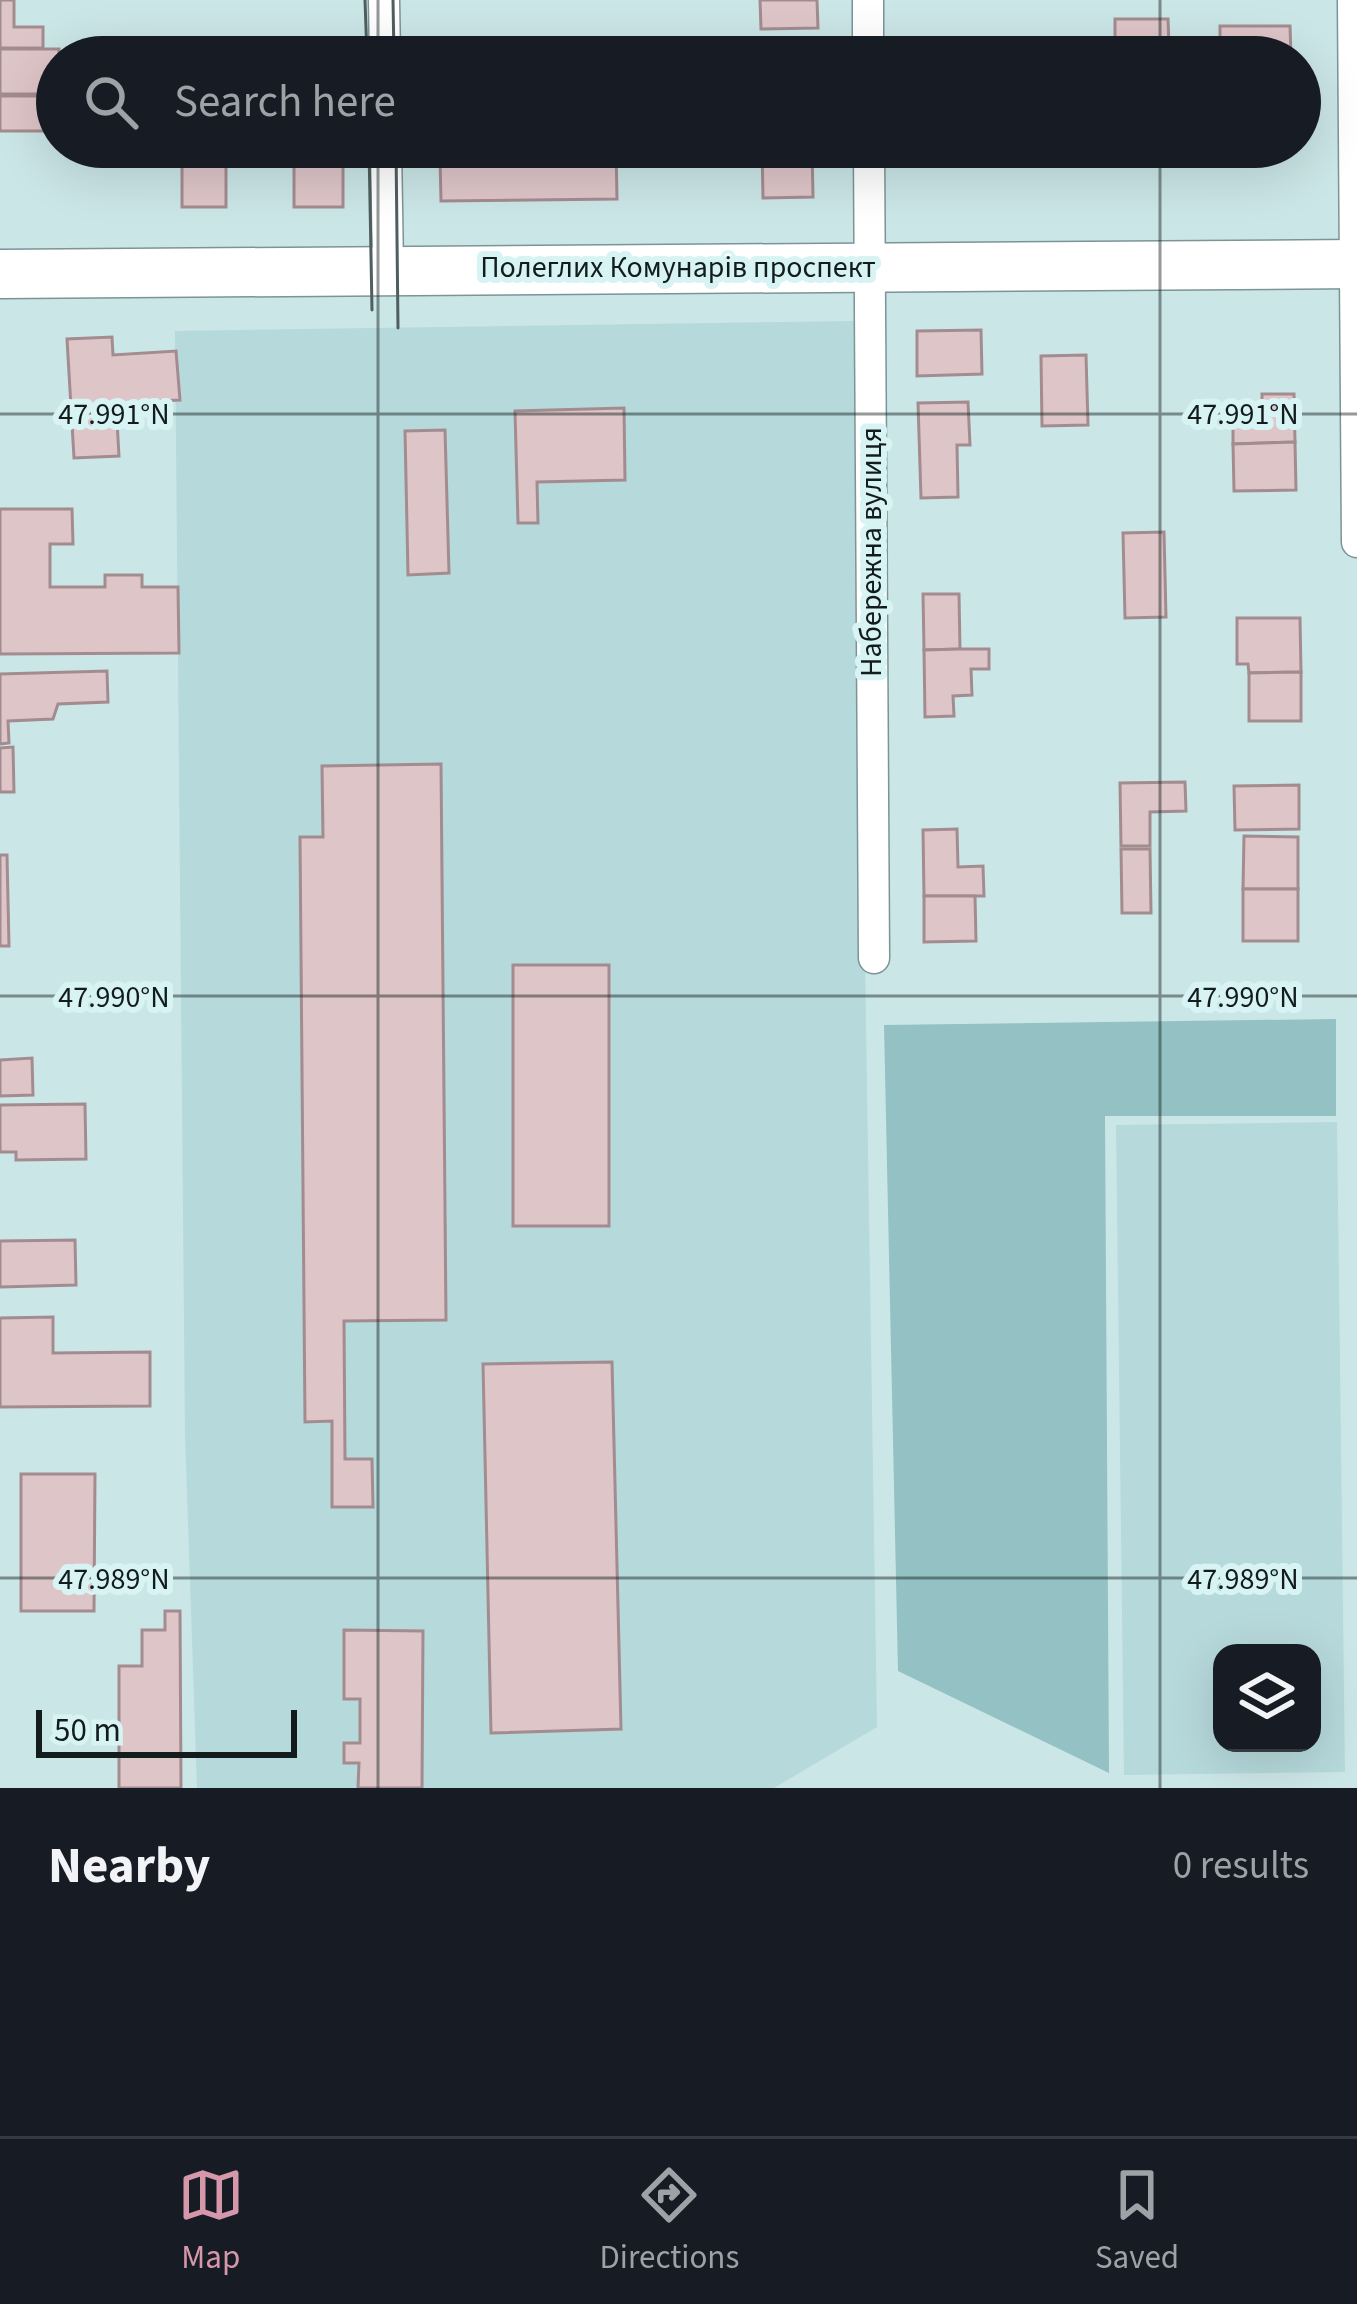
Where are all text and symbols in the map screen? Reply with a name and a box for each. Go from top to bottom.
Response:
search box [36,36,1321,168]
icon: search [78,69,144,135]
text: Search here [174,70,396,134]
street label: Полеглих Комунарів проспект [480,246,876,289]
text: 47.991°N [58,393,170,436]
text: 47.991°N [1187,393,1299,436]
street label: Набережна вулиця [850,427,893,677]
text: 47.990°N [58,976,170,1019]
text: 47.990°N [1187,976,1299,1019]
text: 47.989°N [58,1558,170,1601]
text: 47.989°N [1187,1558,1299,1601]
map controls [1213,1644,1321,1752]
button: layers [1213,1644,1321,1752]
scale bar [36,1704,297,1757]
text: 50 m [54,1707,121,1754]
text: Nearby [48,1830,210,1902]
text: 0 results [1173,1838,1309,1894]
tab: Map [178,2162,244,2281]
tab: Directions [600,2162,739,2281]
tab: Saved [1095,2162,1179,2281]

